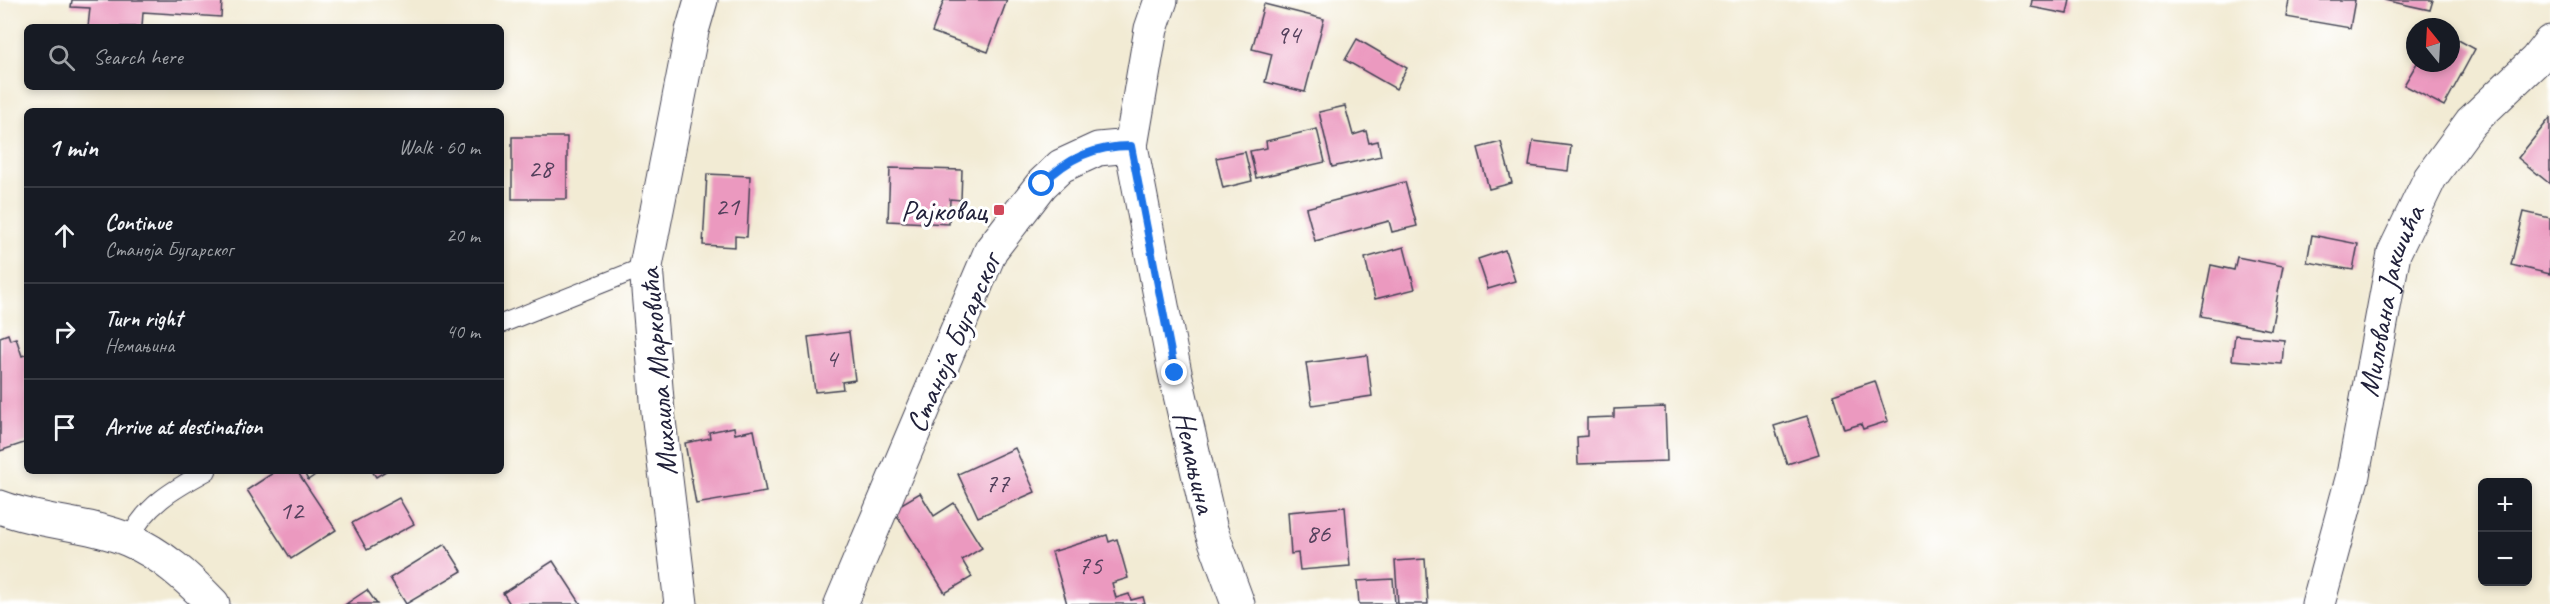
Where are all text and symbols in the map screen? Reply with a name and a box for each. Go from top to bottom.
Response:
house number: 94 [1276,17,1303,51]
north arrow [2406,18,2460,72]
search box [24,24,504,90]
icon: search [45,41,78,74]
text: Search here [93,43,183,71]
text: 1 min [48,131,98,164]
text: Walk · 60 m [399,135,480,160]
house number: 28 [528,151,555,185]
route start [1028,170,1054,196]
house number: 21 [715,189,741,223]
place label: Рајковац [901,191,989,229]
street label: Милована Јакшића [2349,197,2434,400]
marker: Рајковац [992,203,1006,217]
text: Continue [105,209,171,237]
icon: ahead [48,219,81,252]
text: 20 m [446,223,480,248]
text: Станоја Бугарског [105,237,233,262]
street label: Станоја Бугарског [897,244,1011,438]
street label: Михаила Марковића [630,265,686,477]
text: Turn right [105,305,182,333]
icon: right [48,315,81,348]
text: 40 m [446,319,480,344]
text: Немањина [105,333,174,358]
house number: 4 [825,341,840,375]
route end [1161,359,1187,385]
street label: Немањина [1165,407,1226,519]
icon: arrive [48,411,81,444]
text: Arrive at destination [105,413,262,441]
house number: 77 [985,466,1011,500]
map controls [2478,478,2532,586]
button: + [2478,478,2532,532]
house number: 12 [279,493,305,527]
house number: 86 [1306,516,1331,550]
button: − [2478,532,2532,586]
house number: 75 [1078,548,1104,582]

